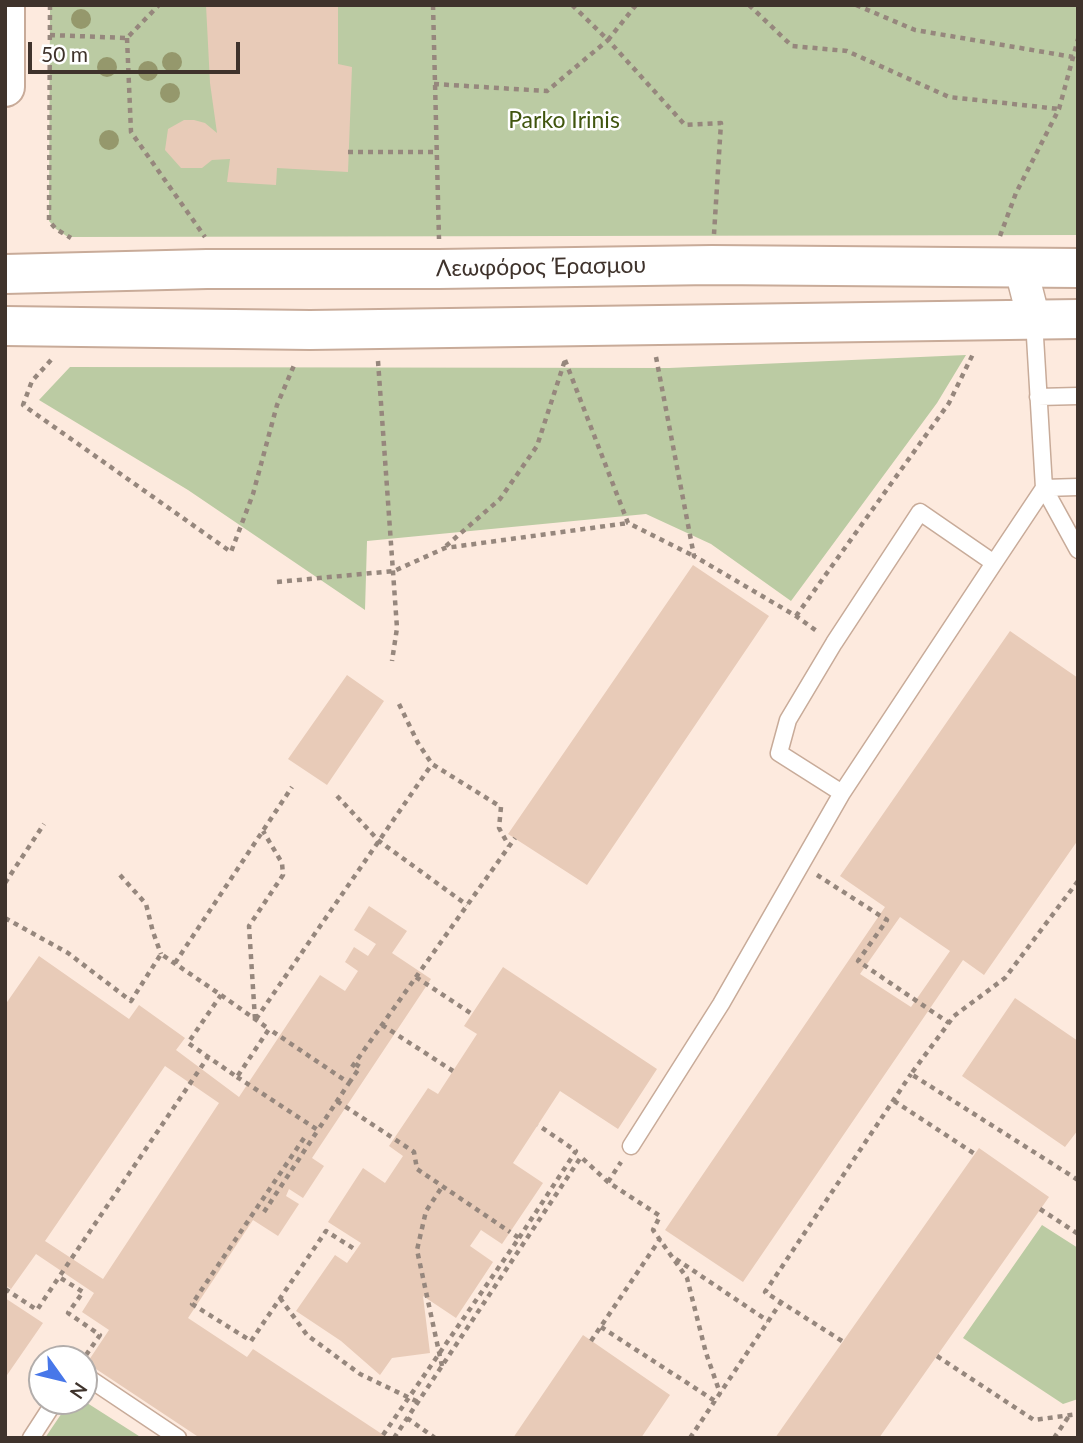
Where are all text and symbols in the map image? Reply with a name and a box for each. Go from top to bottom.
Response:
scale bar [32,28,243,72]
text: 50 m [41,41,88,66]
park label: Parko Irinis [508,107,620,135]
street label: Λεωφόρος Έρασμου [436,251,646,283]
north arrow [28,1345,98,1415]
text: N [66,1378,93,1403]

